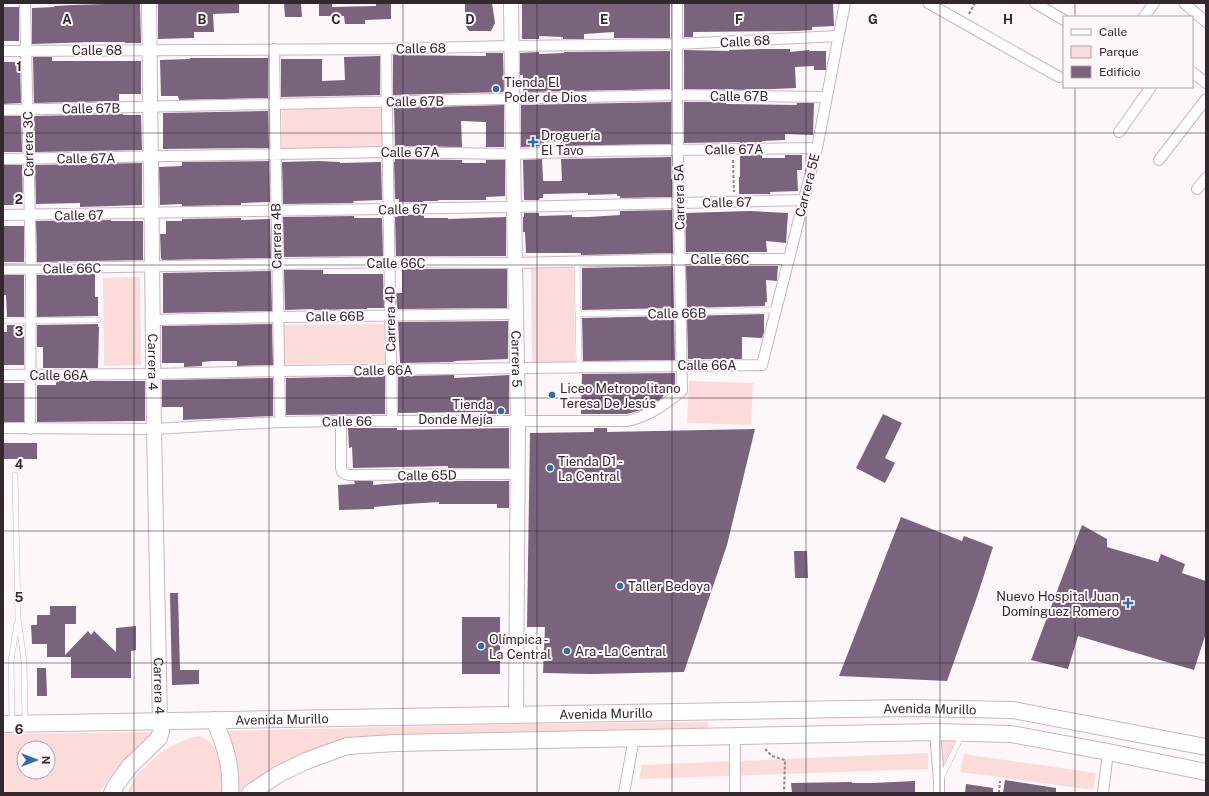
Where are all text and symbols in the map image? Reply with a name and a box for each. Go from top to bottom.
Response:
text: A [62,12,72,27]
text: B [198,12,207,27]
text: C [331,12,341,27]
text: D [465,12,475,27]
text: E [600,12,608,27]
text: F [735,12,743,27]
text: G [868,12,878,27]
text: H [1003,12,1013,27]
legend [1063,16,1193,88]
text: Calle [1099,25,1128,39]
street label: Calle 68 [720,33,771,50]
street label: Calle 68 [396,41,446,56]
street label: Calle 68 [72,43,122,58]
text: Parque [1099,45,1139,59]
text: 1 [16,59,22,74]
text: Edificio [1099,65,1141,79]
place label: Tienda El Poder de Dios [504,75,587,105]
marker: Tienda El Poder de Dios [491,84,501,94]
street label: Calle 67B [710,89,768,104]
street label: Calle 67B [386,93,444,110]
street label: Calle 67B [62,100,120,117]
street label: Carrera 3C [20,111,37,177]
place label: Droguería El Tavo [541,128,601,158]
marker: Droguería El Tavo [528,137,538,147]
street label: Calle 67A [705,141,764,158]
street label: Calle 67A [381,145,439,160]
street label: Calle 67A [57,150,116,167]
street label: Carrera 5E [792,152,823,219]
street label: Carrera 5A [671,164,688,230]
text: 2 [15,192,23,207]
street label: Calle 67 [702,195,752,210]
street label: Calle 67 [378,202,428,217]
street label: Carrera 4B [268,203,285,269]
street label: Calle 67 [54,208,104,223]
street label: Calle 66C [691,252,749,267]
street label: Calle 66C [367,256,425,271]
street label: Calle 66C [42,260,102,277]
street label: Carrera 4D [382,286,399,352]
street label: Calle 66B [648,305,706,322]
street label: Calle 66B [306,308,364,325]
text: 3 [15,324,24,339]
street label: Carrera 5 [508,330,524,388]
street label: Carrera 4 [145,333,161,391]
street label: Calle 66A [677,358,737,373]
street label: Calle 66A [353,362,413,379]
street label: Calle 66A [29,368,89,383]
place label: Liceo Metropolitano Teresa De Jesús [560,381,681,411]
marker: Liceo Metropolitano Teresa De Jesús [547,390,557,400]
place label: Tienda Donde Mejía [418,397,493,427]
marker: Tienda Donde Mejía [496,406,506,416]
street label: Calle 66 [322,414,372,429]
place label: Tienda D1 - La Central [558,454,623,484]
text: 4 [15,457,24,472]
marker: Tienda D1 - La Central [545,463,555,473]
street label: Calle 65D [397,467,457,484]
place label: Taller Bedoya [628,579,710,594]
marker: Taller Bedoya [615,581,625,591]
place label: Nuevo Hospital Juan Domínguez Romero [996,589,1119,619]
text: 5 [15,590,24,605]
marker: Nuevo Hospital Juan Domínguez Romero [1122,597,1134,609]
place label: Olímpica - La Central [489,632,551,662]
marker: Olímpica - La Central [476,641,486,651]
place label: Ara - La Central [575,644,666,659]
marker: Ara - La Central [562,646,572,656]
street label: Carrera 4 [151,657,167,715]
street label: Avenida Murillo [883,701,977,717]
street label: Avenida Murillo [559,706,653,722]
street label: Avenida Murillo [235,711,329,728]
text: 6 [15,722,24,737]
north arrow [16,740,56,780]
text: N [40,756,52,764]

